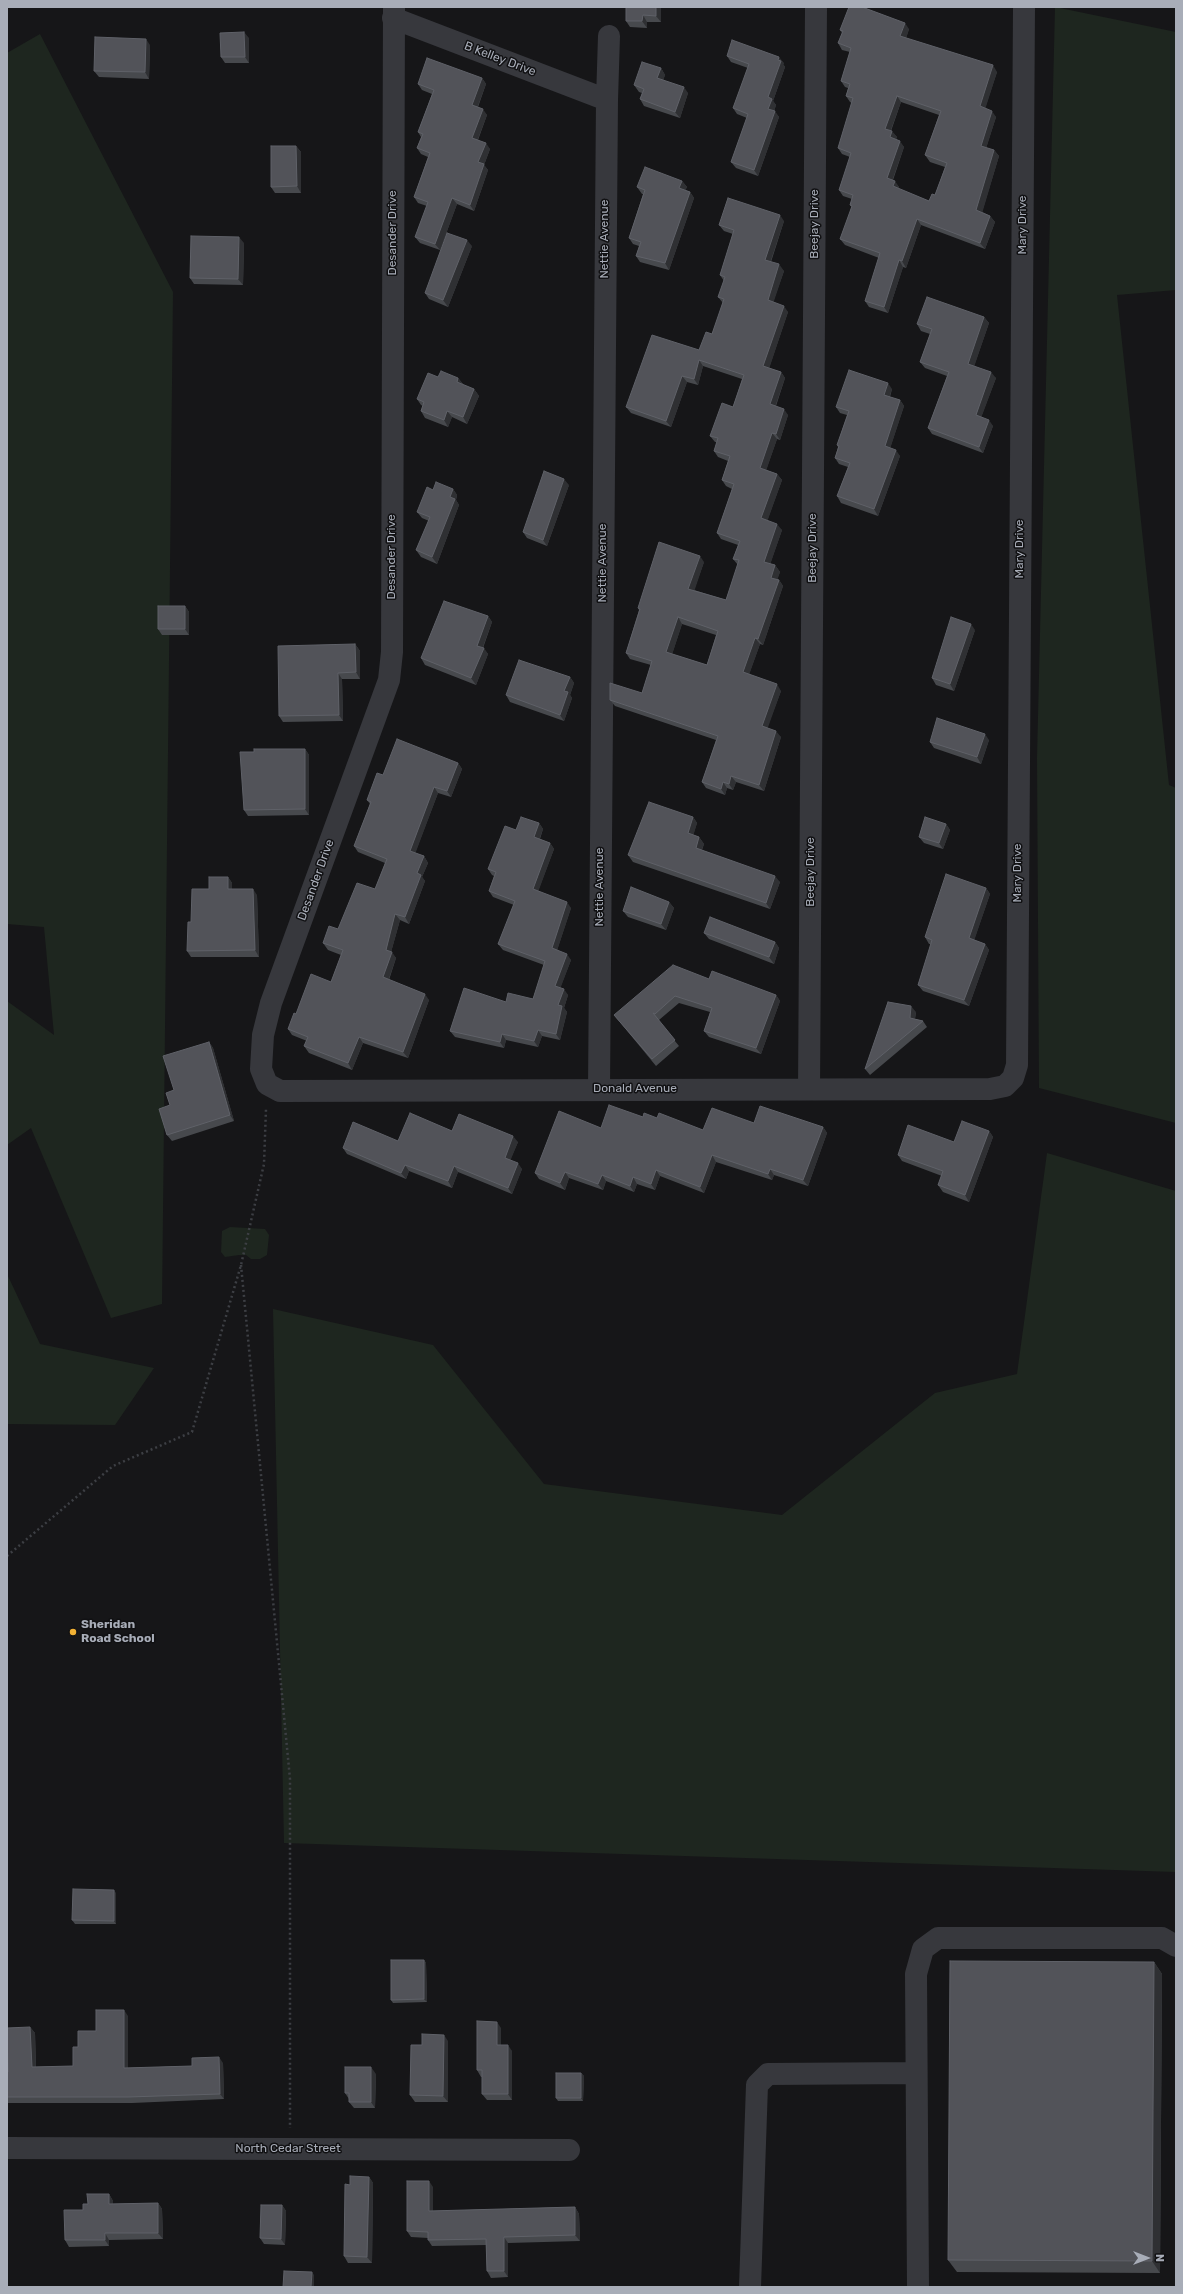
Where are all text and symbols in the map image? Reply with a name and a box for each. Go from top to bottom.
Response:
street label: B Kelley Drive [462,39,538,79]
street label: Beejay Drive [808,189,822,259]
street label: Desander Drive [386,190,400,276]
street label: Mary Drive [1016,195,1030,255]
street label: Nettie Avenue [598,200,612,278]
street label: Beejay Drive [806,513,820,583]
street label: Desander Drive [385,514,399,600]
street label: Mary Drive [1013,519,1027,579]
street label: Nettie Avenue [596,524,610,602]
street label: Desander Drive [295,837,337,923]
street label: Beejay Drive [804,837,818,907]
street label: Mary Drive [1011,843,1025,903]
street label: Nettie Avenue [593,848,607,926]
street label: Donald Avenue [593,1082,677,1096]
place label: Sheridan Road School [81,1618,155,1646]
marker: Sheridan Road School [68,1627,78,1637]
street label: North Cedar Street [235,2142,341,2156]
north arrow [1127,2238,1167,2278]
text: N [1153,2254,1166,2262]

